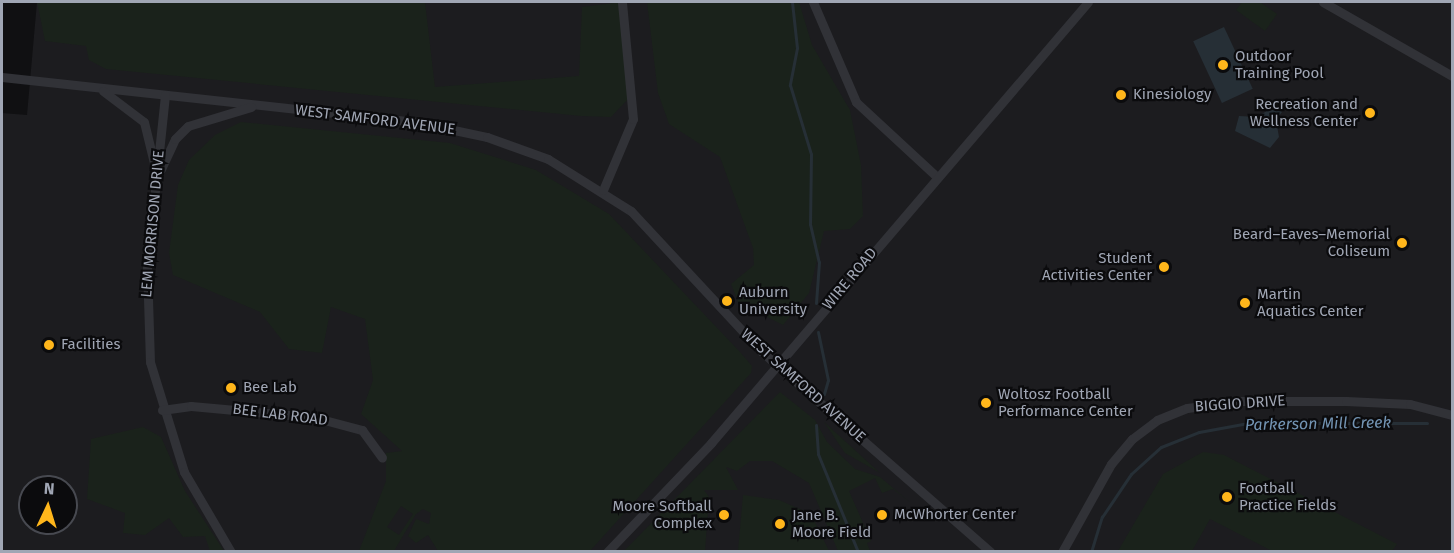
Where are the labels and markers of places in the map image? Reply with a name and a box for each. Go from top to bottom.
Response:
place label: Outdoor Training Pool [1235,47,1324,82]
marker: Outdoor Training Pool [1216,58,1230,72]
place label: Kinesiology [1133,86,1211,104]
marker: Kinesiology [1114,88,1128,102]
place label: Recreation and Wellness Center [1250,95,1358,130]
marker: Recreation and Wellness Center [1363,106,1377,120]
place label: Beard–Eaves–Memorial Coliseum [1233,225,1390,260]
marker: Beard–Eaves–Memorial Coliseum [1395,236,1409,250]
place label: Student Activities Center [1042,249,1152,284]
marker: Student Activities Center [1157,260,1171,274]
place label: Auburn University [739,283,807,318]
place label: Martin Aquatics Center [1257,285,1363,320]
marker: Auburn University [720,294,734,308]
marker: Martin Aquatics Center [1238,296,1252,310]
place label: Facilities [61,336,120,354]
marker: Facilities [42,338,56,352]
place label: Bee Lab [243,379,297,397]
marker: Bee Lab [224,381,238,395]
place label: Woltosz Football Performance Center [998,385,1133,420]
marker: Woltosz Football Performance Center [979,396,993,410]
place label: Football Practice Fields [1239,479,1336,514]
marker: Football Practice Fields [1220,490,1234,504]
place label: Moore Softball Complex [612,497,712,532]
place label: Jane B. Moore Field [792,506,871,541]
place label: McWhorter Center [894,506,1016,524]
marker: Moore Softball Complex [717,508,731,522]
marker: McWhorter Center [875,508,889,522]
marker: Jane B. Moore Field [773,517,787,531]

